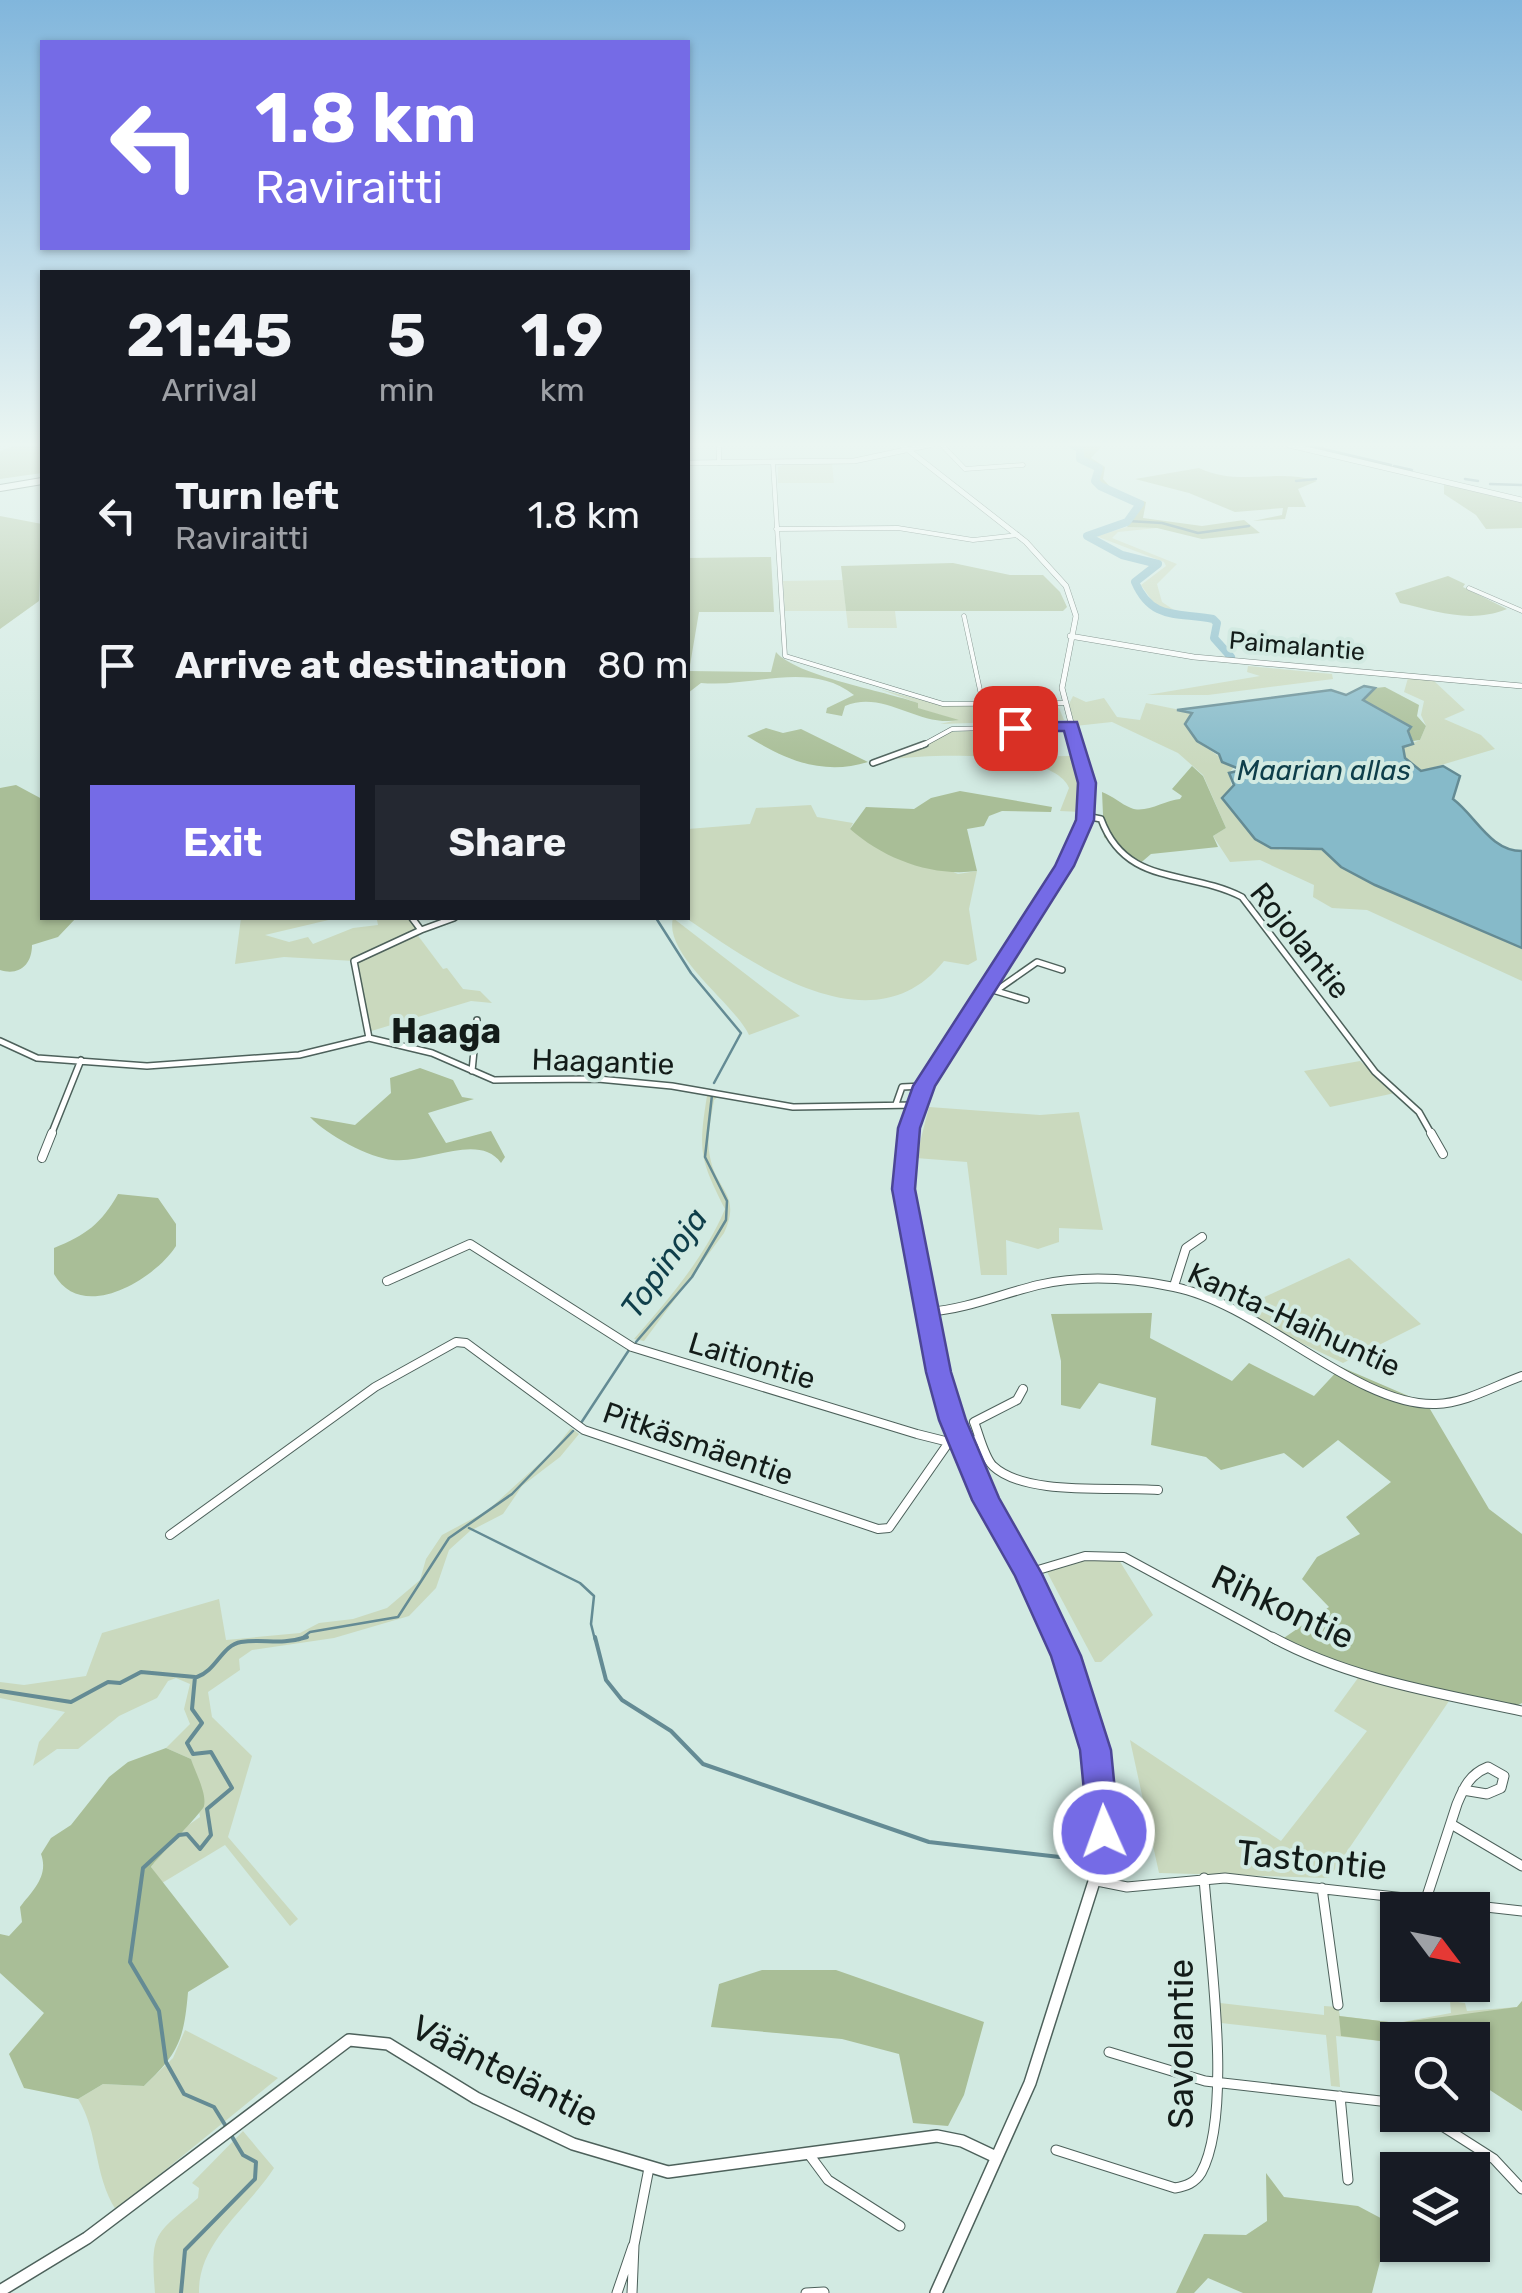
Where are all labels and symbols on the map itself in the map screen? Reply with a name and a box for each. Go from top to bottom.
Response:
street label: Paimalantie [1228,626,1366,666]
pin [973,686,1058,771]
water label: Maarian allas [1237,754,1411,787]
street label: Rojolantie [1242,876,1358,1006]
district label: Haaga [391,1010,501,1052]
street label: Haagantie [531,1042,675,1082]
water label: Topinoja [612,1201,716,1325]
street label: Kanta-Haihuntie [1182,1255,1406,1385]
street label: Laitiontie [684,1325,820,1397]
street label: Pitkäsmäentie [598,1395,798,1493]
street label: Rihkontie [1205,1556,1361,1658]
position arrow [1052,1780,1156,1884]
street label: Tastontie [1235,1831,1389,1889]
north arrow [1380,1892,1490,2002]
street label: Savolantie [1160,1959,1202,2129]
street label: Väänteläntie [404,2006,606,2136]

